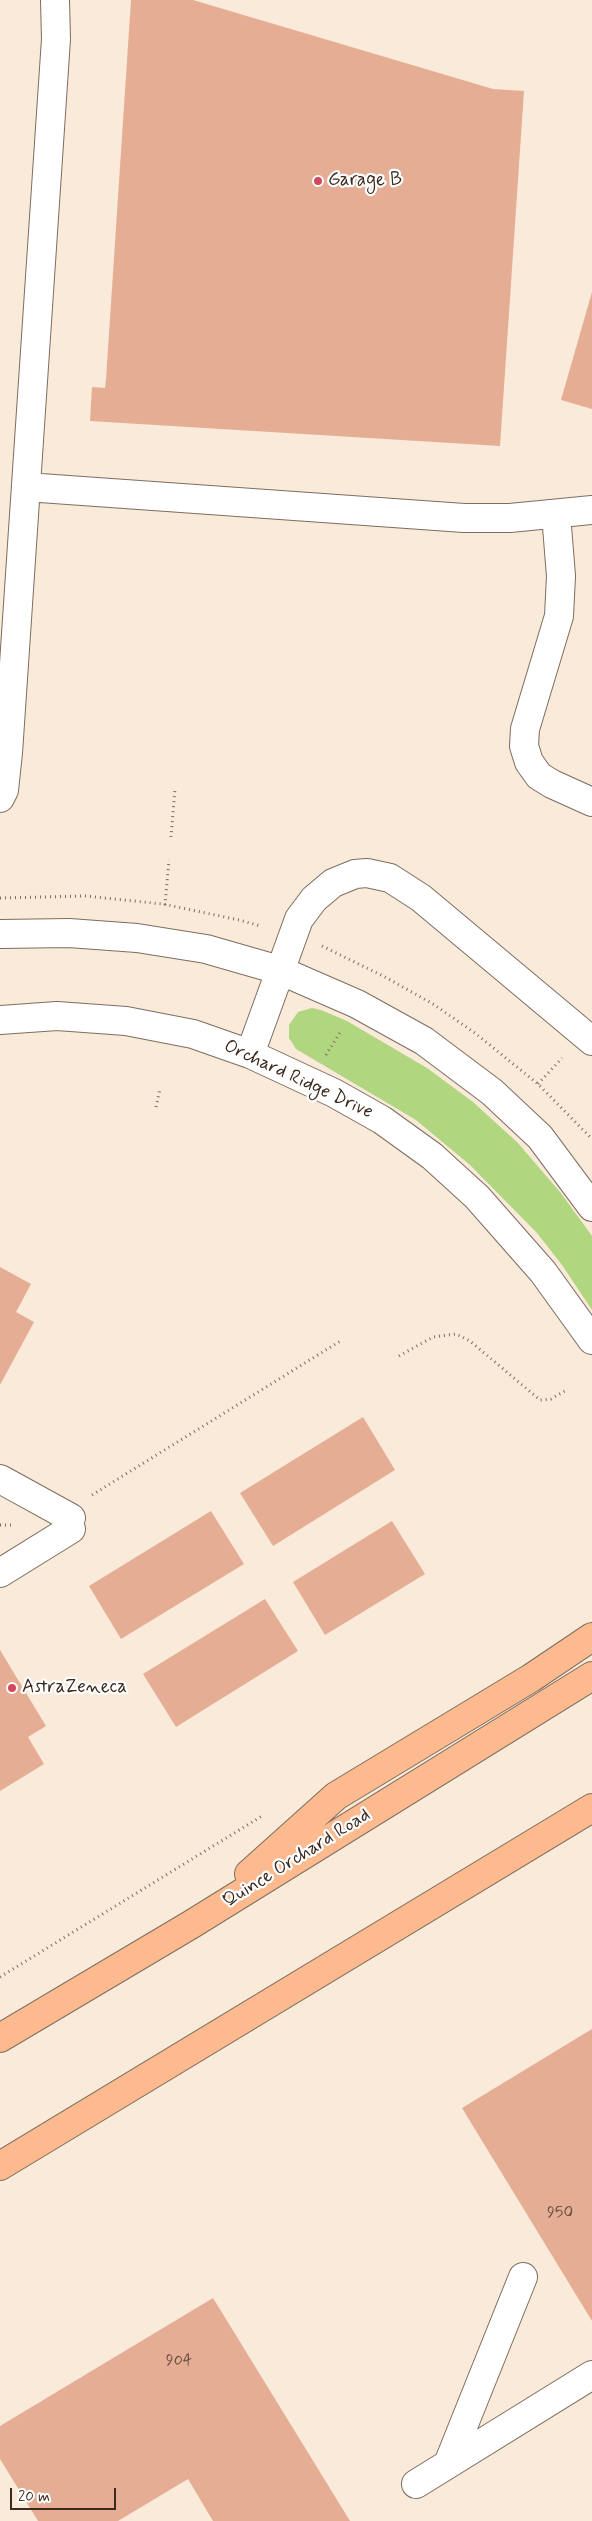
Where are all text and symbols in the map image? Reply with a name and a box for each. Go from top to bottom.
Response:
place label: Garage B [328,170,402,192]
marker: Garage B [312,175,324,187]
street label: Orchard Ridge Drive [220,1035,376,1125]
place label: AstraZeneca [22,1677,127,1699]
marker: AstraZeneca [6,1682,18,1694]
street label: Quince Orchard Road [219,1804,375,1914]
house number: 950 [547,2204,573,2224]
house number: 904 [166,2352,192,2372]
scale bar [12,2478,119,2510]
text: 20 m [18,2487,50,2507]

